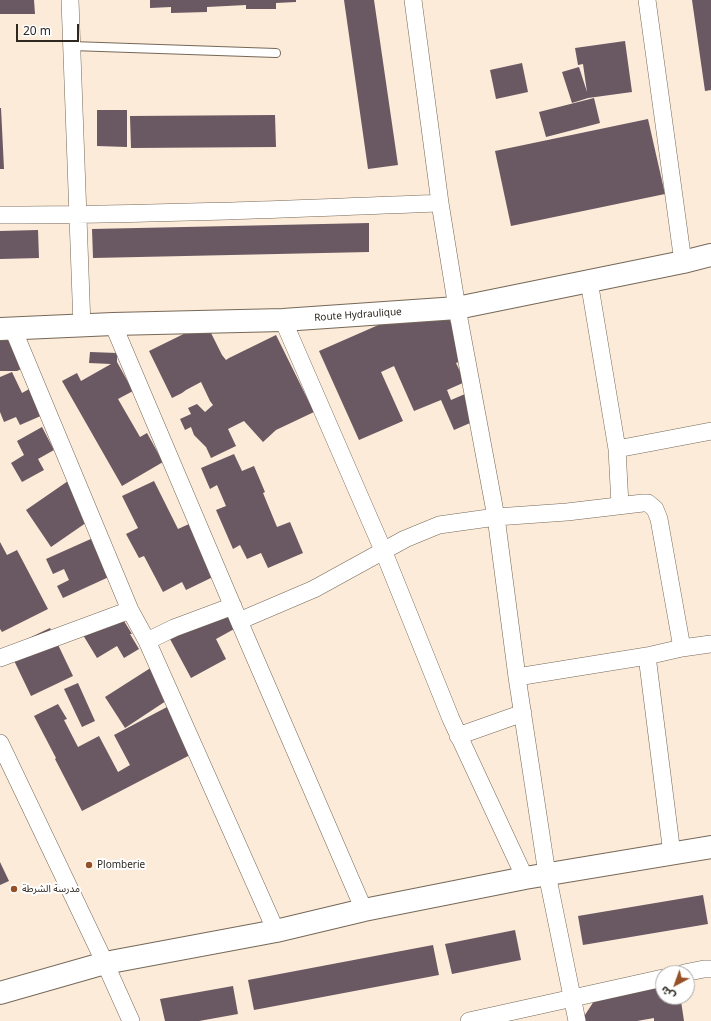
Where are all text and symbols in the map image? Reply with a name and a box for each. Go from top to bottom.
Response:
scale bar [18,16,81,42]
text: 20 m [23,22,51,39]
street label: Route Hydraulique [314,306,402,324]
place label: Plomberie [97,859,145,871]
marker: Plomberie [84,860,94,870]
place label: مدرسة الشرطة [22,883,80,895]
marker: مدرسة الشرطة [9,884,19,894]
north arrow [655,965,695,1005]
text: ش [657,983,678,1004]

